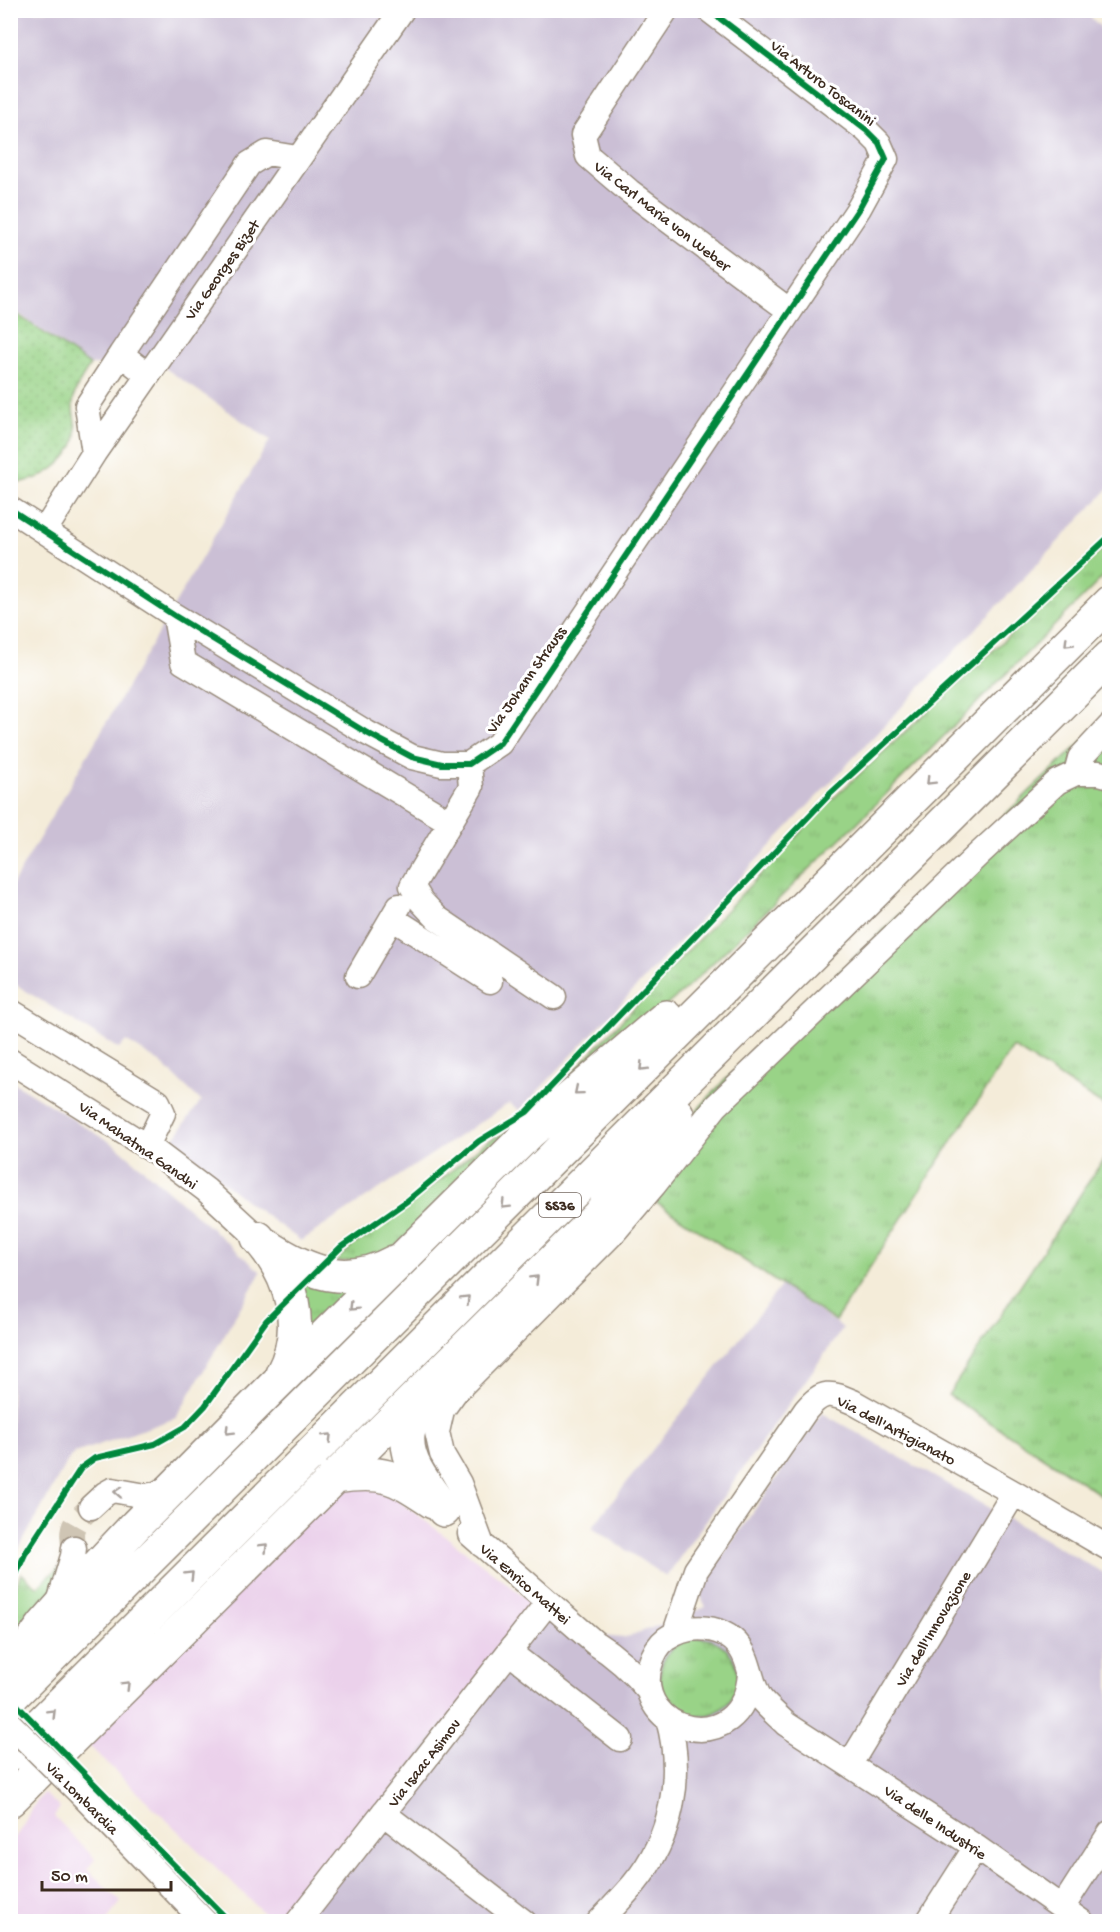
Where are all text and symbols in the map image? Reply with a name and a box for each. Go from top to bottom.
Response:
street label: Via Arturo Toscanini [764,37,878,132]
street label: Via Carl Maria von Weber [588,158,734,278]
street label: Via Georges Bizet [182,216,266,326]
street label: Via Johann Strauss [483,623,572,739]
one-way arrow [1065,636,1076,647]
one-way arrow [926,774,937,785]
one-way arrow [640,1060,650,1071]
one-way arrow [574,1084,585,1095]
street label: Via Mahatma Gandhi [73,1098,200,1195]
road number: SS36 [539,1193,581,1217]
one-way arrow [502,1197,513,1208]
one-way arrow [528,1275,538,1286]
one-way arrow [458,1296,469,1307]
one-way arrow [349,1301,360,1311]
street label: Via dell'Artigianato [832,1392,958,1471]
one-way arrow [225,1425,236,1435]
one-way arrow [320,1434,331,1445]
one-way arrow [113,1485,122,1498]
street label: Via Enrico Mattei [474,1540,573,1630]
one-way arrow [258,1543,268,1554]
street label: Via dell'Innovazione [892,1568,977,1692]
one-way arrow [183,1572,194,1582]
one-way arrow [119,1681,130,1692]
one-way arrow [45,1709,56,1719]
street label: Via Isaac Asimov [385,1716,466,1813]
street label: Via Lombardia [39,1758,122,1841]
street label: Via delle Industrie [878,1782,990,1866]
scale bar [42,1854,171,1892]
text: 50 m [51,1867,88,1888]

